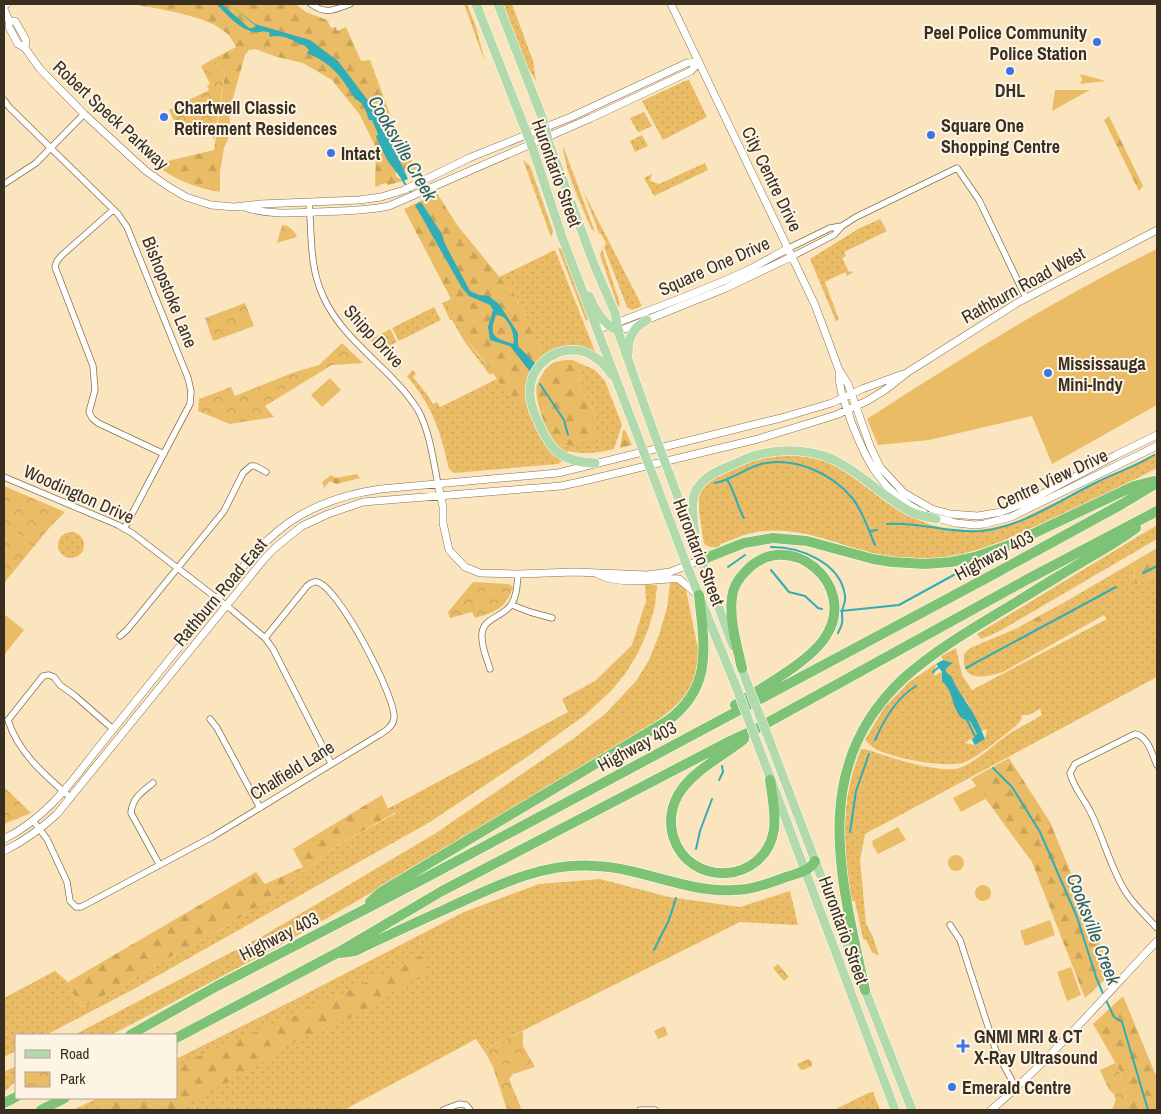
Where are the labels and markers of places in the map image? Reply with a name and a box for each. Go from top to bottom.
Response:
place label: Peel Police Community Police Station [924,20,1088,66]
marker: Peel Police Community Police Station [1091,36,1103,48]
marker: DHL [1004,65,1016,77]
place label: DHL [995,78,1025,103]
place label: Chartwell Classic Retirement Residences [174,95,337,141]
marker: Chartwell Classic Retirement Residences [158,111,170,123]
place label: Square One Shopping Centre [941,113,1060,159]
marker: Square One Shopping Centre [925,129,937,141]
place label: Intact [341,141,380,166]
marker: Intact [325,147,337,159]
place label: Mississauga Mini-Indy [1058,351,1147,397]
marker: Mississauga Mini-Indy [1042,367,1054,379]
place label: GNMI MRI & CT X-Ray Ultrasound [974,1024,1098,1070]
marker: GNMI MRI & CT X-Ray Ultrasound [956,1039,970,1053]
place label: Emerald Centre [962,1075,1071,1100]
marker: Emerald Centre [946,1081,958,1093]

